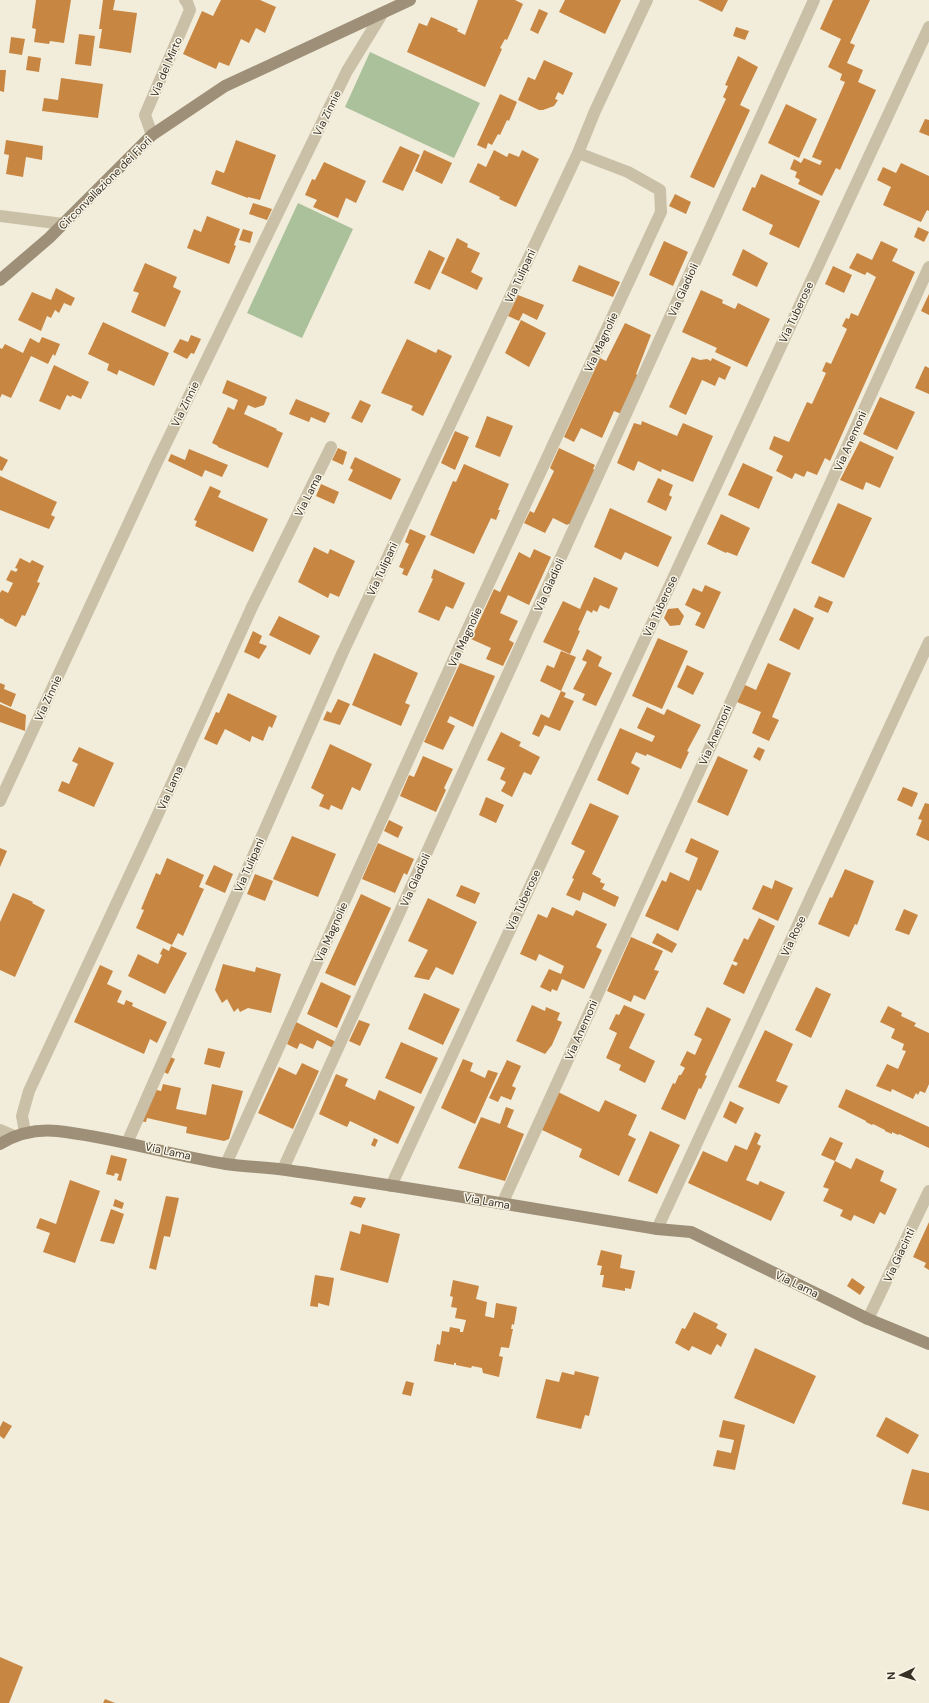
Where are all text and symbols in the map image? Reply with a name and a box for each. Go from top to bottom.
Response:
street label: Via del Mirto [147,35,185,99]
street label: Via Zinnie [310,88,344,138]
street label: Circonvallazione dei Fiori [56,134,154,232]
street label: Via Tulipani [501,247,539,305]
street label: Via Gladioli [665,261,701,319]
street label: Via Tuberose [776,279,816,345]
street label: Via Magnolie [581,310,621,374]
street label: Via Zinnie [168,379,202,429]
street label: Via Anemoni [831,409,869,473]
street label: Via Lama [291,471,325,519]
street label: Via Tulipani [363,540,401,598]
street label: Via Gladioli [531,556,567,614]
street label: Via Tuberose [640,573,680,639]
street label: Via Magnolie [445,605,485,669]
street label: Via Zinnie [31,673,65,723]
street label: Via Anemoni [696,703,734,767]
street label: Via Lama [154,764,186,812]
street label: Via Tulipani [231,836,267,894]
street label: Via Gladioli [397,851,433,909]
street label: Via Tuberose [503,867,543,933]
street label: Via Magnolie [311,900,351,964]
street label: Via Rose [777,913,809,959]
street label: Via Anemoni [562,998,600,1062]
street label: Via Lama [144,1139,192,1163]
street label: Via Lama [463,1190,511,1212]
street label: Via Giacinti [880,1226,918,1284]
street label: Via Lama [773,1268,821,1300]
north arrow [881,1655,921,1695]
text: N [884,1671,898,1680]

